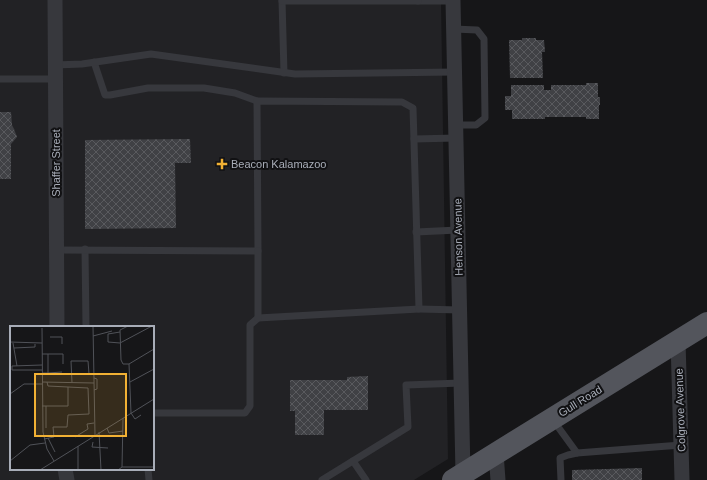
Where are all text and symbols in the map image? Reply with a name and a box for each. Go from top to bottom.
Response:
street label: Shaffer Street [50,129,62,197]
marker: Beacon Kalamazoo [216,158,228,170]
place label: Beacon Kalamazoo [231,158,326,170]
street label: Henson Avenue [451,198,465,276]
inset map [10,326,154,470]
street label: Colgrove Avenue [673,368,687,452]
street label: Gull Road [556,383,604,419]

